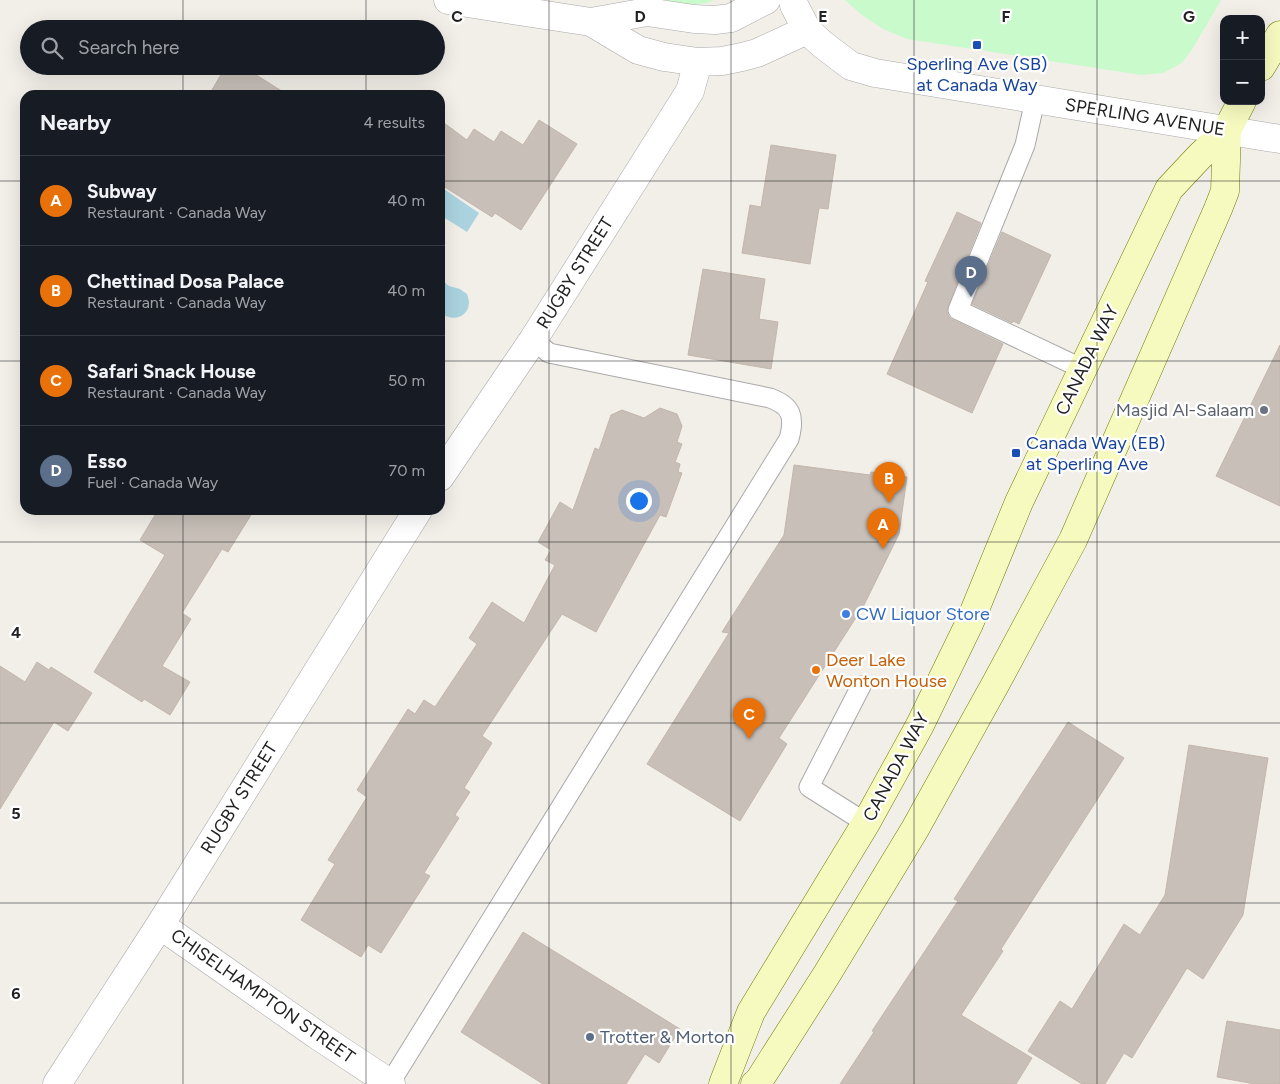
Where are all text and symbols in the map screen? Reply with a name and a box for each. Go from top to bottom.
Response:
text: C [451,7,463,26]
text: D [634,7,646,26]
text: E [818,7,828,26]
text: F [1002,7,1011,26]
text: G [1183,7,1195,26]
map controls [1220,15,1265,105]
button: + [1220,15,1265,60]
search box [20,20,445,75]
icon: search [38,34,66,62]
text: Search here [78,36,180,59]
marker: Sperling Ave (SB) at Canada Way [971,39,983,51]
place label: Sperling Ave (SB) at Canada Way [907,53,1047,96]
button: − [1220,60,1265,105]
street label: SPERLING AVENUE [1064,93,1226,141]
text: Nearby [40,110,111,135]
text: 4 results [364,113,425,132]
text: Subway [87,180,157,203]
text: A [50,191,62,210]
text: 40 m [387,191,425,210]
text: Restaurant · Canada Way [87,203,266,222]
street label: RUGBY STREET [532,213,618,333]
pin: D [955,256,987,297]
text: Chettinad Dosa Palace [87,270,284,293]
text: B [51,281,61,300]
text: 40 m [387,281,425,300]
text: Restaurant · Canada Way [87,293,266,312]
street label: CANADA WAY [1051,301,1123,419]
text: Safari Snack House [87,360,256,383]
text: C [50,371,62,390]
text: 50 m [388,371,425,390]
text: Restaurant · Canada Way [87,383,266,402]
place label: Masjid Al-Salaam [1116,399,1254,421]
marker: Masjid Al-Salaam [1258,404,1270,416]
place label: Canada Way (EB) at Sperling Ave [1026,432,1165,475]
marker: Canada Way (EB) at Sperling Ave [1010,447,1022,459]
text: Esso [87,450,127,473]
text: D [50,461,62,480]
text: 70 m [389,461,425,480]
pin: B [873,462,905,503]
text: Fuel · Canada Way [87,473,218,492]
your location [626,488,652,514]
pin: A [867,508,899,549]
place label: CW Liquor Store [856,603,990,625]
marker: CW Liquor Store [840,608,852,620]
text: 4 [11,623,21,642]
place label: Deer Lake Wonton House [826,649,947,692]
marker: Deer Lake Wonton House [810,664,822,676]
pin: C [733,698,765,739]
street label: CANADA WAY [858,709,934,825]
street label: RUGBY STREET [196,738,282,858]
text: 5 [11,804,21,823]
street label: CHISELHAMPTON STREET [167,924,359,1068]
text: 6 [11,984,21,1003]
place label: Trotter & Morton [600,1026,735,1048]
marker: Trotter & Morton [584,1031,596,1043]

